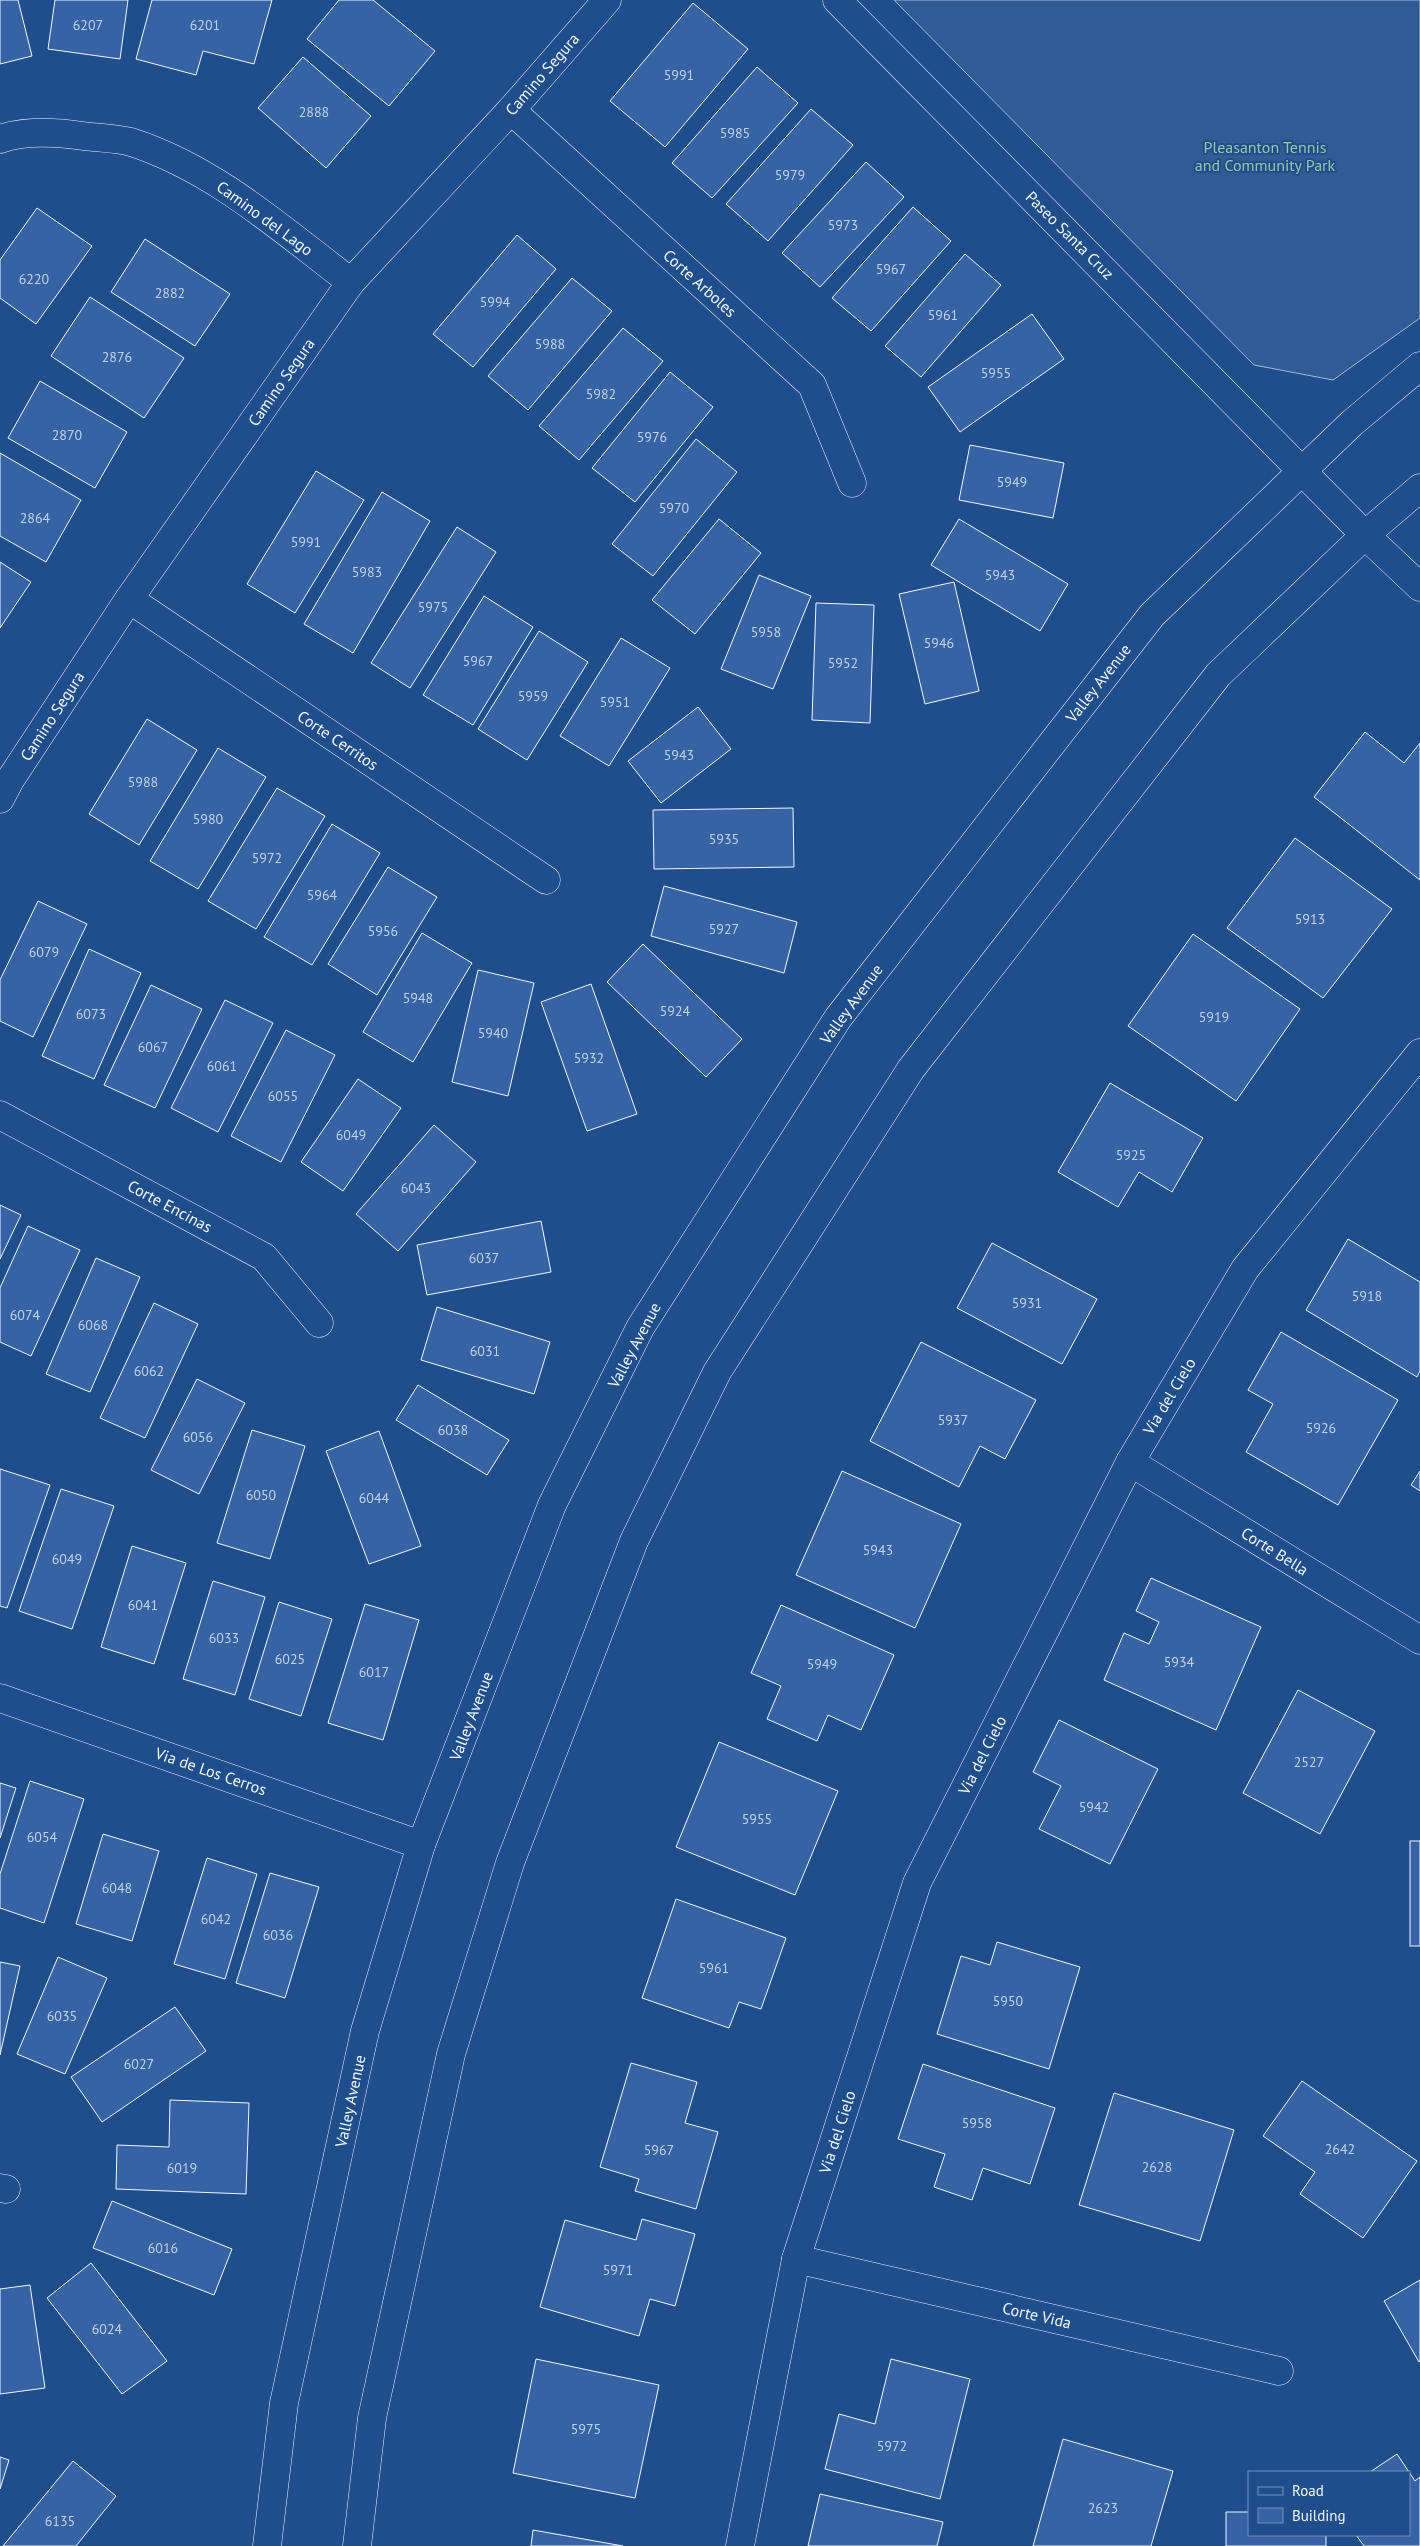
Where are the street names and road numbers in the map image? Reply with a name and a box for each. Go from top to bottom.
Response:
street label: Camino Segura [501,29,583,119]
street label: Camino del Lago [213,176,317,260]
street label: Paseo Santa Cruz [1022,187,1118,283]
street label: Corte Arboles [659,245,741,321]
street label: Camino Segura [243,334,319,430]
street label: Valley Avenue [1061,640,1135,727]
street label: Camino Segura [16,667,88,765]
street label: Corte Cerritos [294,706,382,774]
street label: Valley Avenue [815,960,887,1049]
street label: Corte Encinas [124,1175,216,1237]
street label: Valley Avenue [603,1299,665,1392]
street label: Via del Cielo [1138,1354,1200,1439]
street label: Corte Bella [1238,1523,1312,1579]
street label: Valley Avenue [444,1669,497,1764]
street label: Via del Cielo [953,1712,1010,1799]
street label: Via de Los Cerros [152,1742,270,1799]
street label: Valley Avenue [330,2053,370,2150]
street label: Via del Cielo [814,2088,860,2177]
street label: Corte Vida [1001,2297,1073,2333]

